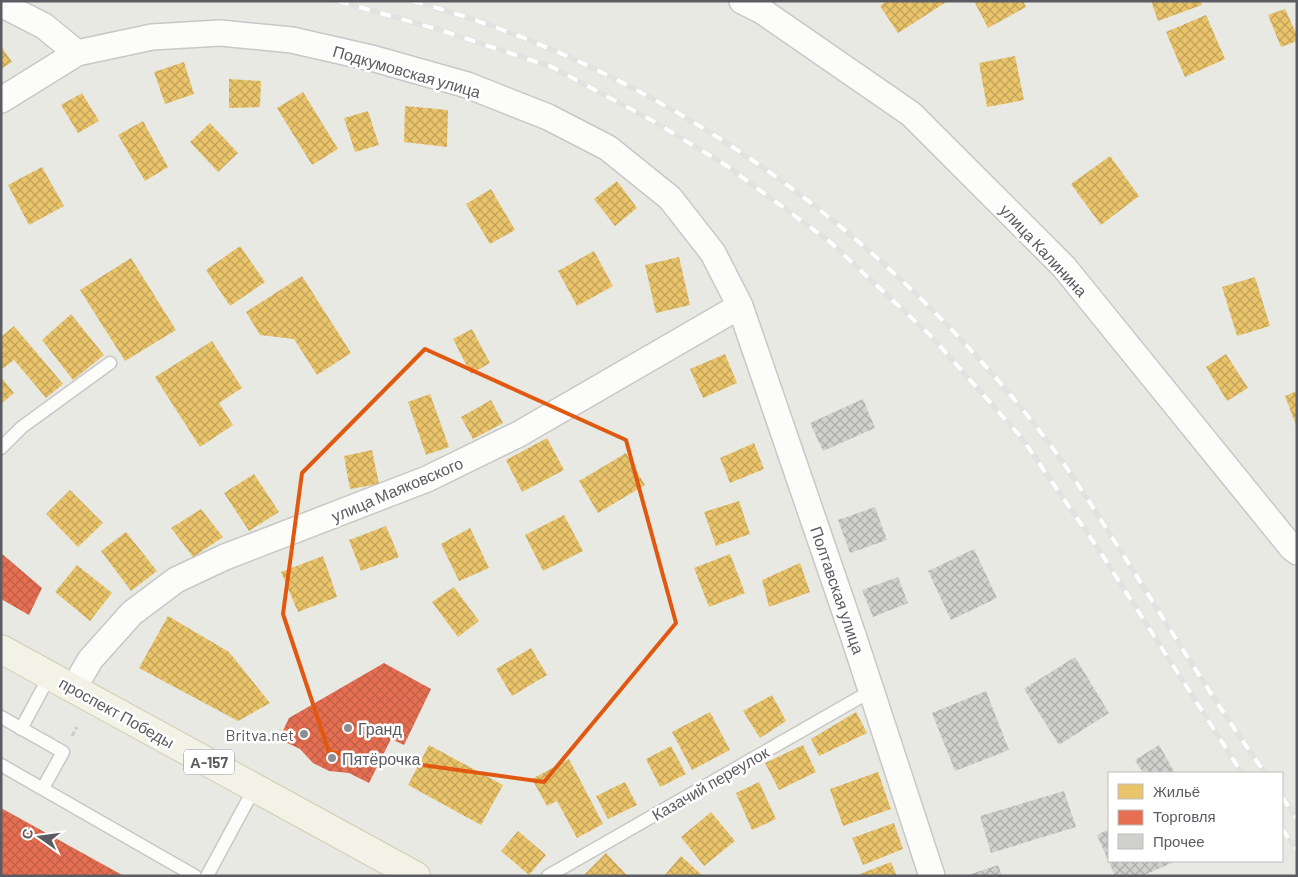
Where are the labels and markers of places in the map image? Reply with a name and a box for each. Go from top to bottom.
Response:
place label: Гранд [358,719,402,738]
marker: Гранд [342,722,354,734]
place label: Britva.net [225,725,294,744]
marker: Britva.net [298,728,310,740]
place label: Пятёрочка [342,749,421,768]
marker: Пятёрочка [326,752,338,764]

